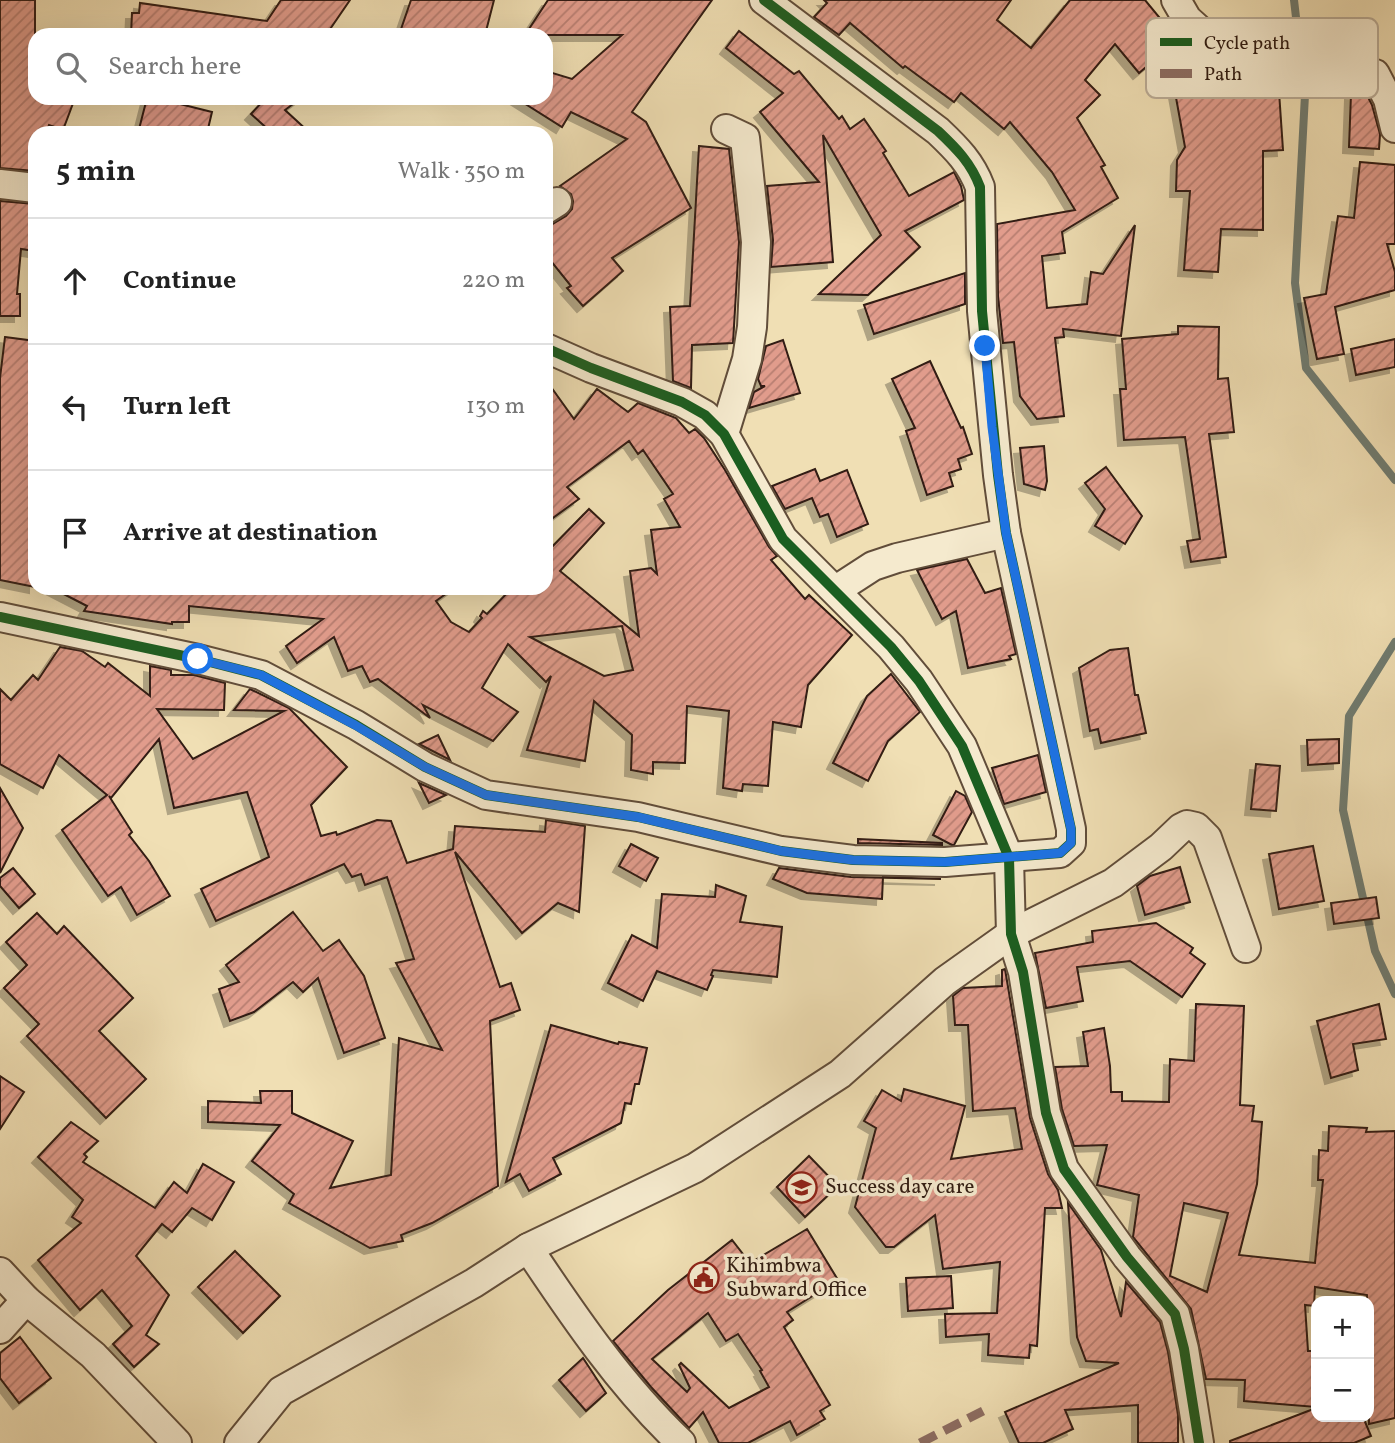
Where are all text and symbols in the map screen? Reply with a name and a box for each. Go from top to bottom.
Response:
legend [1146,18,1378,98]
search box [28,28,553,105]
text: Cycle path [1204,31,1290,57]
icon: search [52,48,90,86]
text: Search here [108,49,241,85]
text: Path [1204,62,1242,88]
text: 5 min [56,151,136,193]
text: Walk · 350 m [398,156,525,188]
icon: ahead [56,262,94,300]
text: Continue [123,263,236,299]
text: 220 m [462,265,525,297]
route end [969,330,1000,361]
icon: left [56,388,94,426]
text: Turn left [123,389,231,425]
text: 130 m [466,391,525,423]
icon: arrive [56,514,94,552]
text: Arrive at destination [123,515,378,551]
route start [182,643,213,674]
school or university icon: Success day care [785,1170,819,1204]
place label: Success day care [825,1173,975,1202]
place label: Kihimbwa Subward Office [726,1252,867,1305]
public building icon: Kihimbwa Subward Office [686,1261,720,1295]
map controls [1311,1296,1374,1422]
button: + [1311,1296,1374,1359]
button: − [1311,1359,1374,1422]

